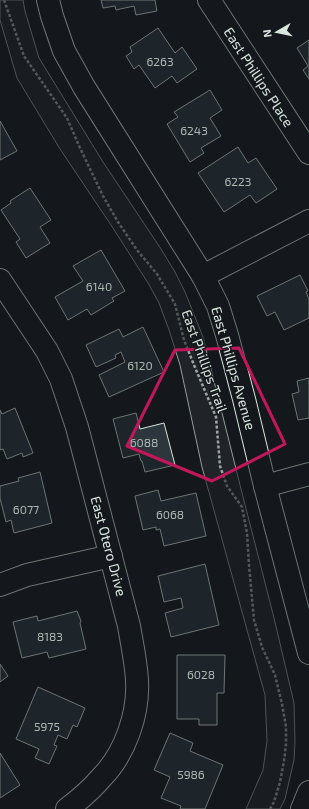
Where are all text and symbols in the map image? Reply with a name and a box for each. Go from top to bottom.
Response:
north arrow [257,12,297,52]
street label: East Phillips Place [220,24,298,130]
text: N [260,29,274,39]
house number: 6263 [146,54,174,68]
house number: 6243 [180,123,208,137]
house number: 6223 [224,174,252,188]
house number: 6140 [86,279,112,293]
street label: East Phillips Avenue [208,304,260,432]
street label: East Phillips Trail [178,307,232,416]
house number: 6120 [127,358,153,372]
house number: 6088 [130,435,158,449]
street label: East Otero Drive [87,494,131,598]
house number: 6077 [13,502,39,516]
house number: 6068 [156,507,184,521]
house number: 8183 [37,629,63,643]
house number: 6028 [187,667,215,681]
house number: 5975 [34,719,60,733]
house number: 5986 [177,767,205,781]

